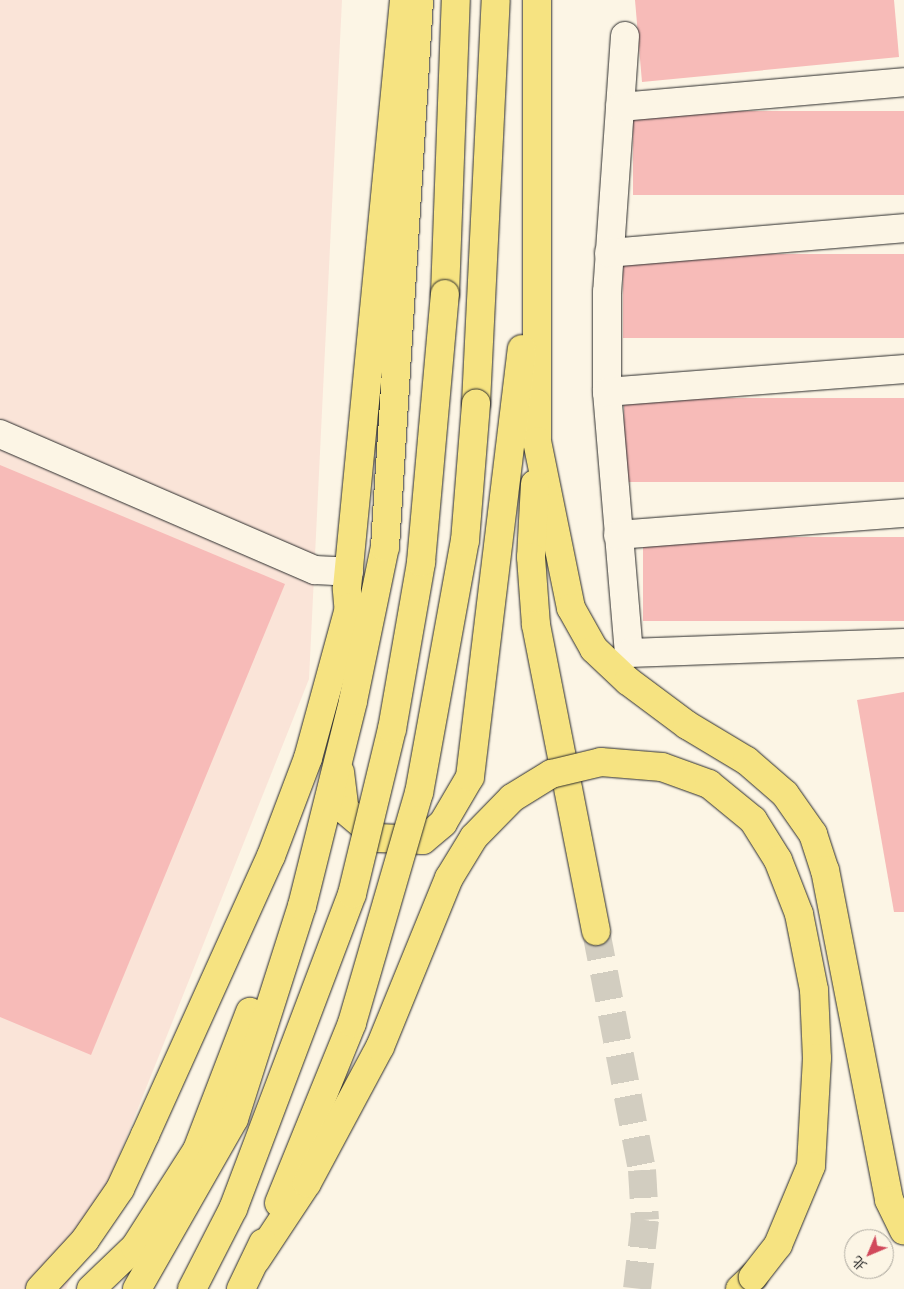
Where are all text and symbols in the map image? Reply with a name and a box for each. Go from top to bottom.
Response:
north arrow [844,1229,894,1279]
text: 北 [847,1253,870,1276]

